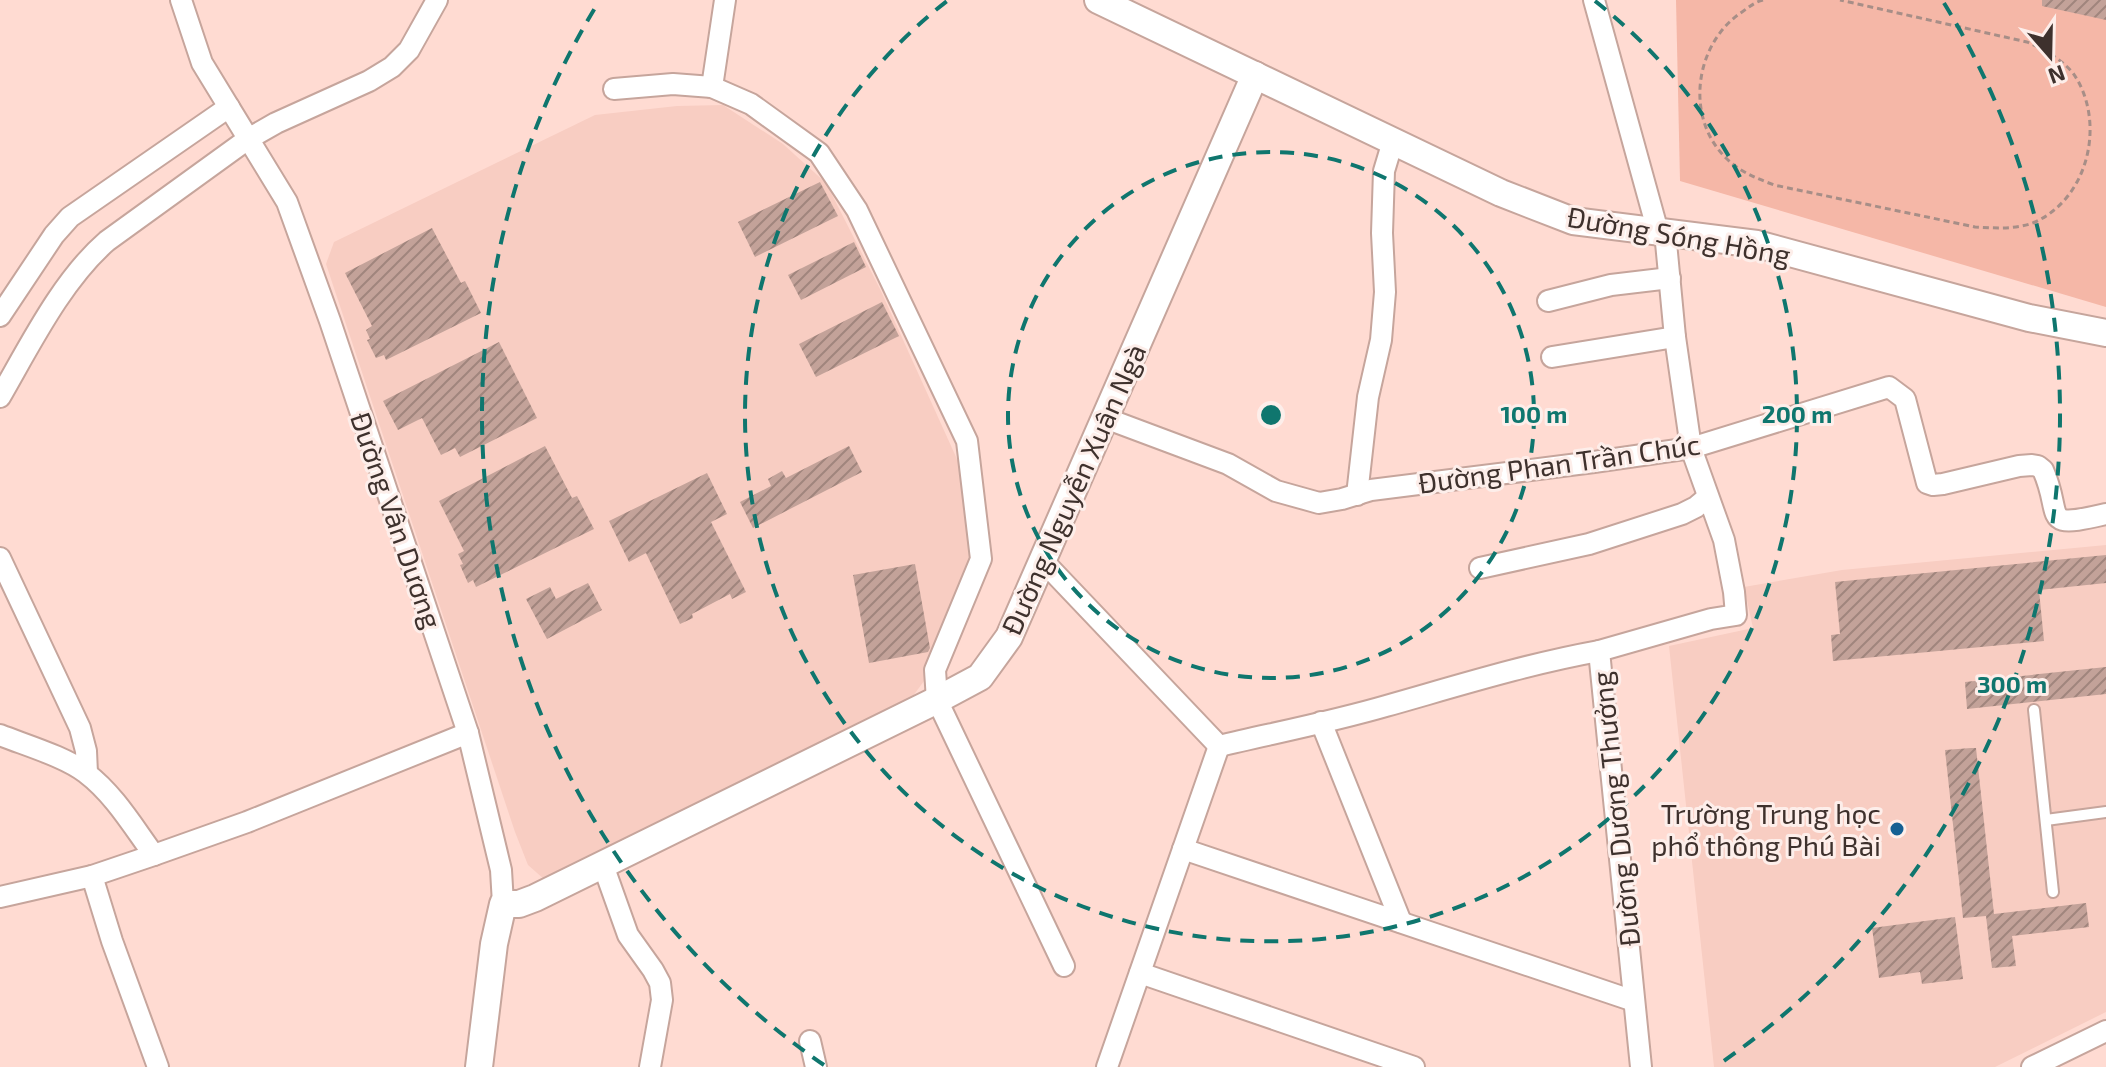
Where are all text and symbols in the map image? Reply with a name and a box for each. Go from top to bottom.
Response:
north arrow [2010,16,2090,96]
text: N [2045,61,2069,91]
street label: Đường Sóng Hồng [1565,199,1794,271]
street label: Đường Nguyễn Xuân Ngà [993,338,1153,640]
text: 100 m [1501,399,1567,428]
text: 200 m [1762,399,1832,428]
centre of rings [1257,401,1285,429]
street label: Đường Vân Dương [344,407,450,633]
street label: Đường Phan Trần Chúc [1416,426,1702,500]
text: 300 m [1977,669,2047,698]
street label: Đường Dương Thưởng [1584,670,1646,948]
place label: Trường Trung học phổ thông Phú Bài [1651,796,1881,862]
marker: Trường Trung học phổ thông Phú Bài [1888,820,1906,838]

